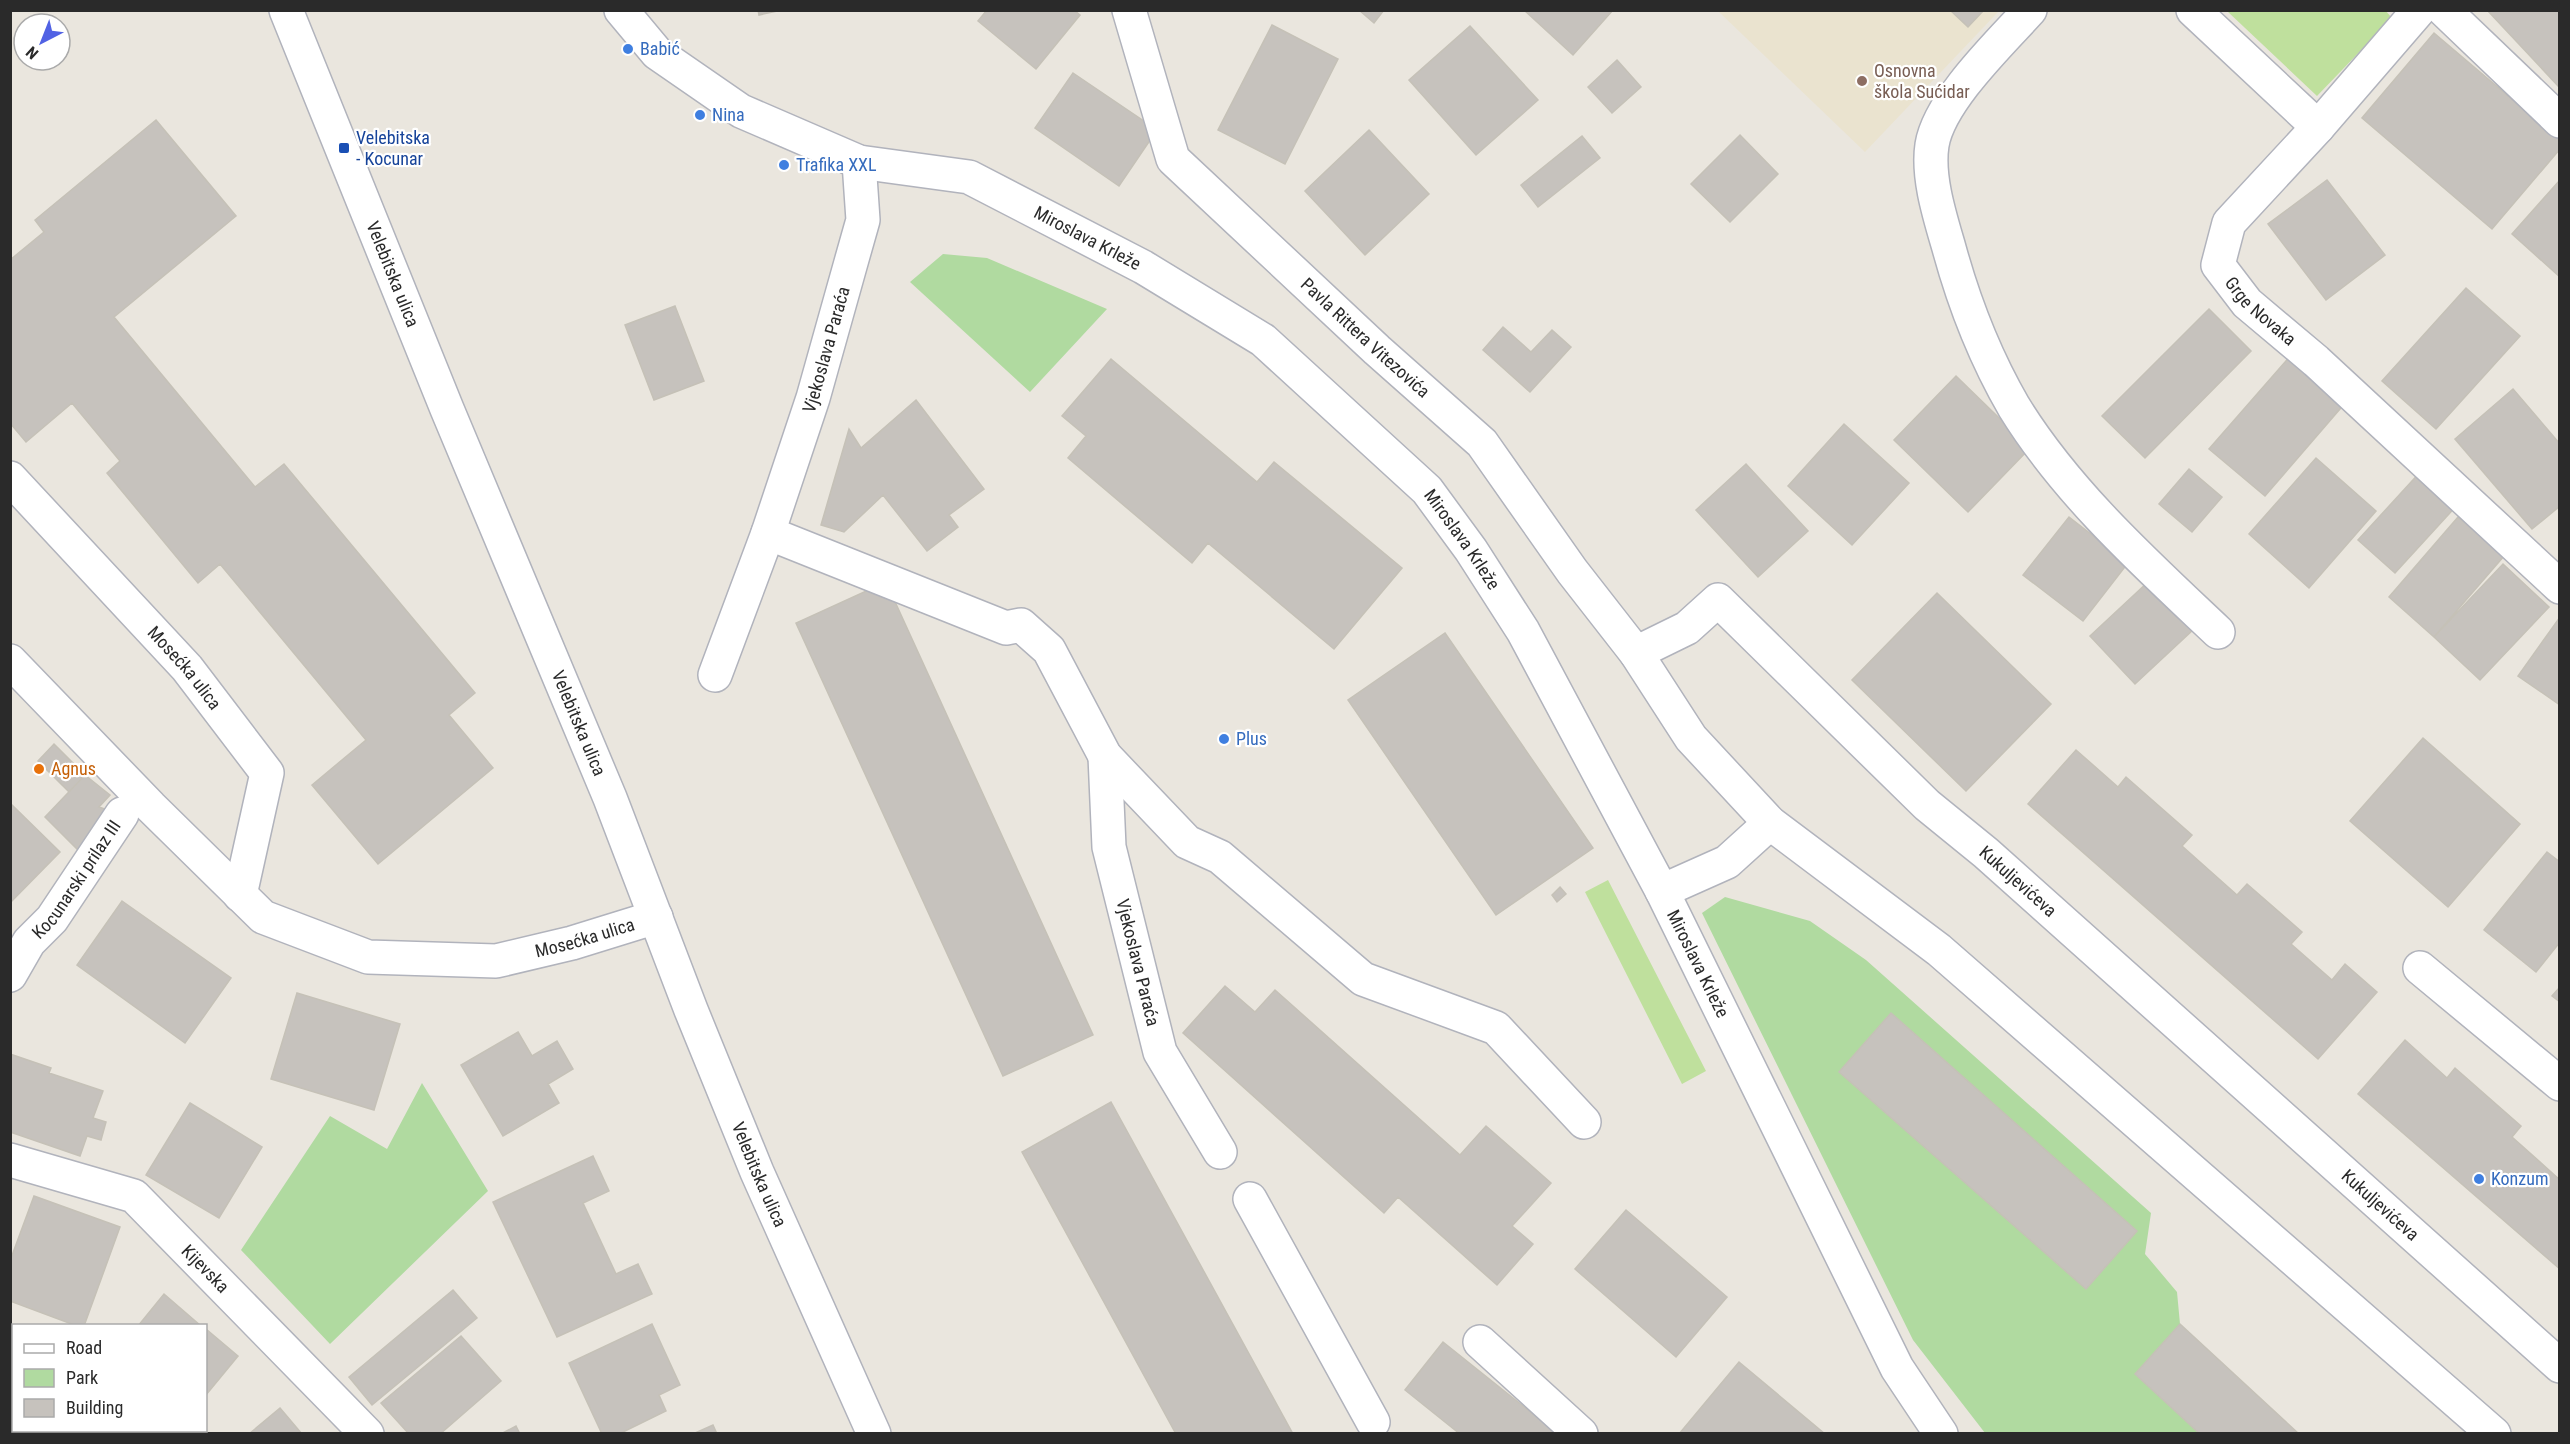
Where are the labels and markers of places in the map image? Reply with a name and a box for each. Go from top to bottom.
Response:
place label: Babić [640,38,680,59]
marker: Babić [621,42,635,56]
place label: Osnovna škola Sućidar [1874,60,1970,102]
marker: Osnovna škola Sućidar [1855,74,1869,88]
place label: Nina [712,104,745,125]
marker: Nina [693,108,707,122]
place label: Velebitska - Kocunar [356,127,430,169]
marker: Velebitska - Kocunar [337,141,351,155]
place label: Trafika XXL [796,154,877,175]
marker: Trafika XXL [777,158,791,172]
place label: Plus [1236,728,1267,749]
marker: Plus [1217,732,1231,746]
place label: Agnus [51,758,96,779]
marker: Agnus [32,762,46,776]
place label: Konzum [2491,1168,2549,1189]
marker: Konzum [2472,1172,2486,1186]

